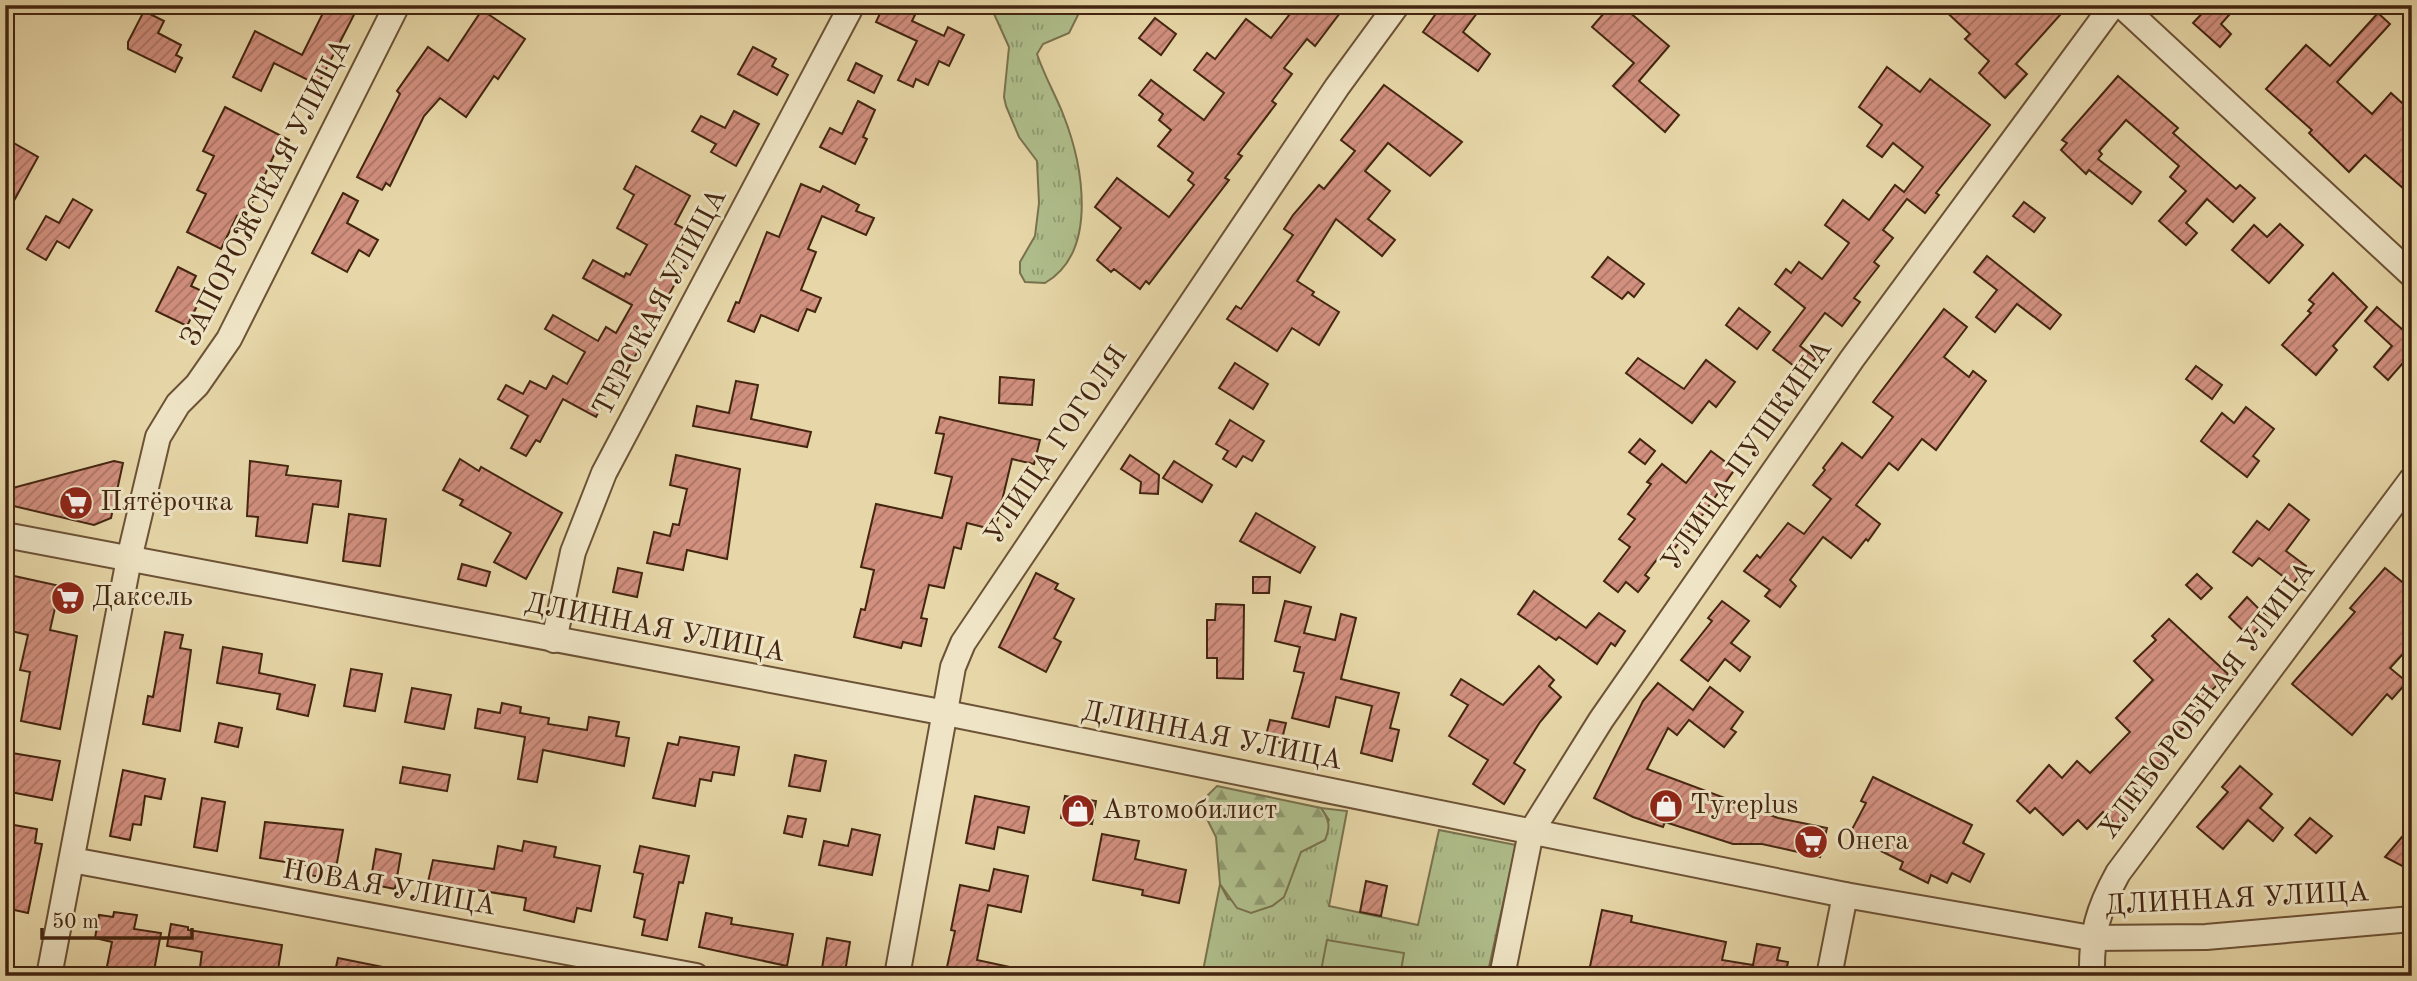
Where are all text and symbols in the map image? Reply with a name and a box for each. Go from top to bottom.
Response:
street label: ЗАПОРОЖСКАЯ УЛИЦА [177,35,357,351]
street label: ТЕРСКАЯ УЛИЦА [589,185,733,421]
street label: УЛИЦА ПУШКИНА [1658,336,1838,576]
street label: УЛИЦА ГОГОЛЯ [981,342,1133,550]
supermarket icon: Пятёрочка [57,484,95,522]
place label: Пятёрочка [100,489,233,517]
street label: ХЛЕБОРОБНАЯ УЛИЦА [2095,557,2321,845]
supermarket icon: Даксель [49,579,87,617]
place label: Даксель [92,584,193,612]
street label: ДЛИННАЯ УЛИЦА [522,590,788,668]
street label: ДЛИННАЯ УЛИЦА [1079,698,1345,776]
shop icon: Tyreplus [1647,787,1685,825]
shop icon: Автомобилист [1059,792,1097,830]
place label: Tyreplus [1690,792,1798,820]
place label: Автомобилист [1102,797,1278,825]
supermarket icon: Онега [1792,823,1830,861]
place label: Онега [1836,828,1909,856]
street label: НОВАЯ УЛИЦА [280,856,498,922]
street label: ДЛИННАЯ УЛИЦА [2104,879,2370,921]
scale bar [42,897,192,941]
text: 50 m [52,912,99,933]

